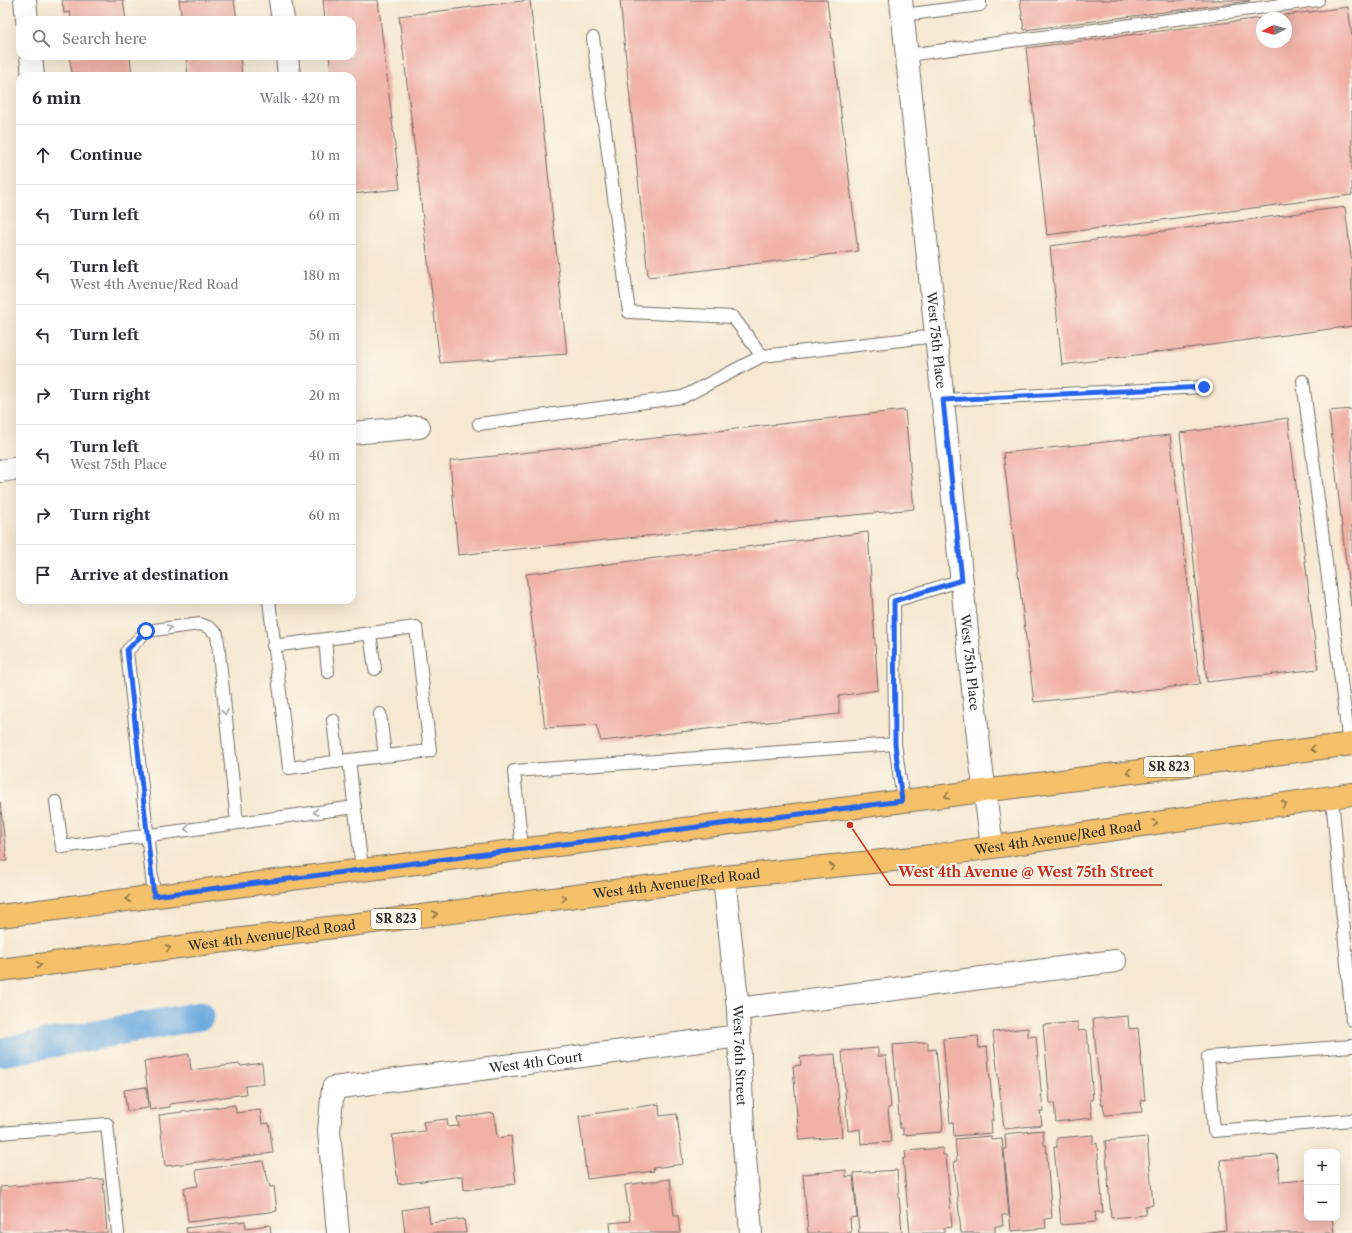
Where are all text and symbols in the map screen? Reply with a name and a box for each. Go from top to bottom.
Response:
north arrow [1256,12,1292,48]
search box [16,16,356,60]
icon: search [30,27,52,49]
text: Search here [62,29,147,48]
text: 6 min [32,88,81,108]
text: Walk · 420 m [260,90,340,106]
icon: ahead [32,144,54,166]
text: Continue [70,145,142,164]
text: 10 m [311,147,340,163]
icon: left [32,204,54,226]
text: Turn left [70,205,139,224]
text: 60 m [309,207,340,223]
text: Turn left [70,257,139,276]
icon: left [32,264,54,286]
text: 180 m [303,267,340,283]
text: West 4th Avenue/Red Road [70,276,238,292]
street label: West 75th Place [923,290,950,389]
icon: left [32,324,54,346]
text: Turn left [70,325,139,344]
text: 50 m [309,327,340,343]
route end [1195,378,1213,396]
icon: right [32,384,54,406]
text: Turn right [70,385,150,404]
text: 20 m [309,387,340,403]
text: Turn left [70,437,139,456]
icon: left [32,444,54,466]
text: 40 m [309,447,340,463]
text: West 75th Place [70,456,167,472]
icon: right [32,504,54,526]
text: Turn right [70,505,150,524]
text: 60 m [309,507,340,523]
icon: arrive [32,564,54,586]
text: Arrive at destination [70,565,229,584]
street label: West 75th Place [957,612,983,712]
route start [137,622,155,640]
one-way arrow [166,624,172,633]
one-way arrow [220,709,229,715]
one-way arrow [1310,744,1316,753]
road number: SR 823 [1144,757,1194,777]
one-way arrow [1126,768,1132,777]
one-way arrow [944,791,950,800]
one-way arrow [1281,800,1287,809]
one-way arrow [313,807,319,816]
street label: West 4th Avenue/Red Road [972,817,1142,858]
one-way arrow [1152,819,1158,828]
one-way arrow [184,824,190,833]
callout: West 4th Avenue @ West 75th Street [890,859,1162,885]
one-way arrow [829,862,835,871]
text: West 4th Avenue @ West 75th Street [897,863,1154,881]
street label: West 4th Avenue/Red Road [591,865,761,902]
one-way arrow [125,894,131,903]
one-way arrow [561,894,567,903]
road number: SR 823 [371,909,421,929]
one-way arrow [432,910,438,919]
street label: West 4th Avenue/Red Road [186,916,356,954]
one-way arrow [164,944,171,953]
one-way arrow [36,961,42,970]
street label: West 76th Street [730,1003,750,1106]
street label: West 4th Court [487,1048,584,1076]
map controls [1304,1149,1340,1221]
button: + [1304,1149,1340,1185]
button: − [1304,1185,1340,1221]

